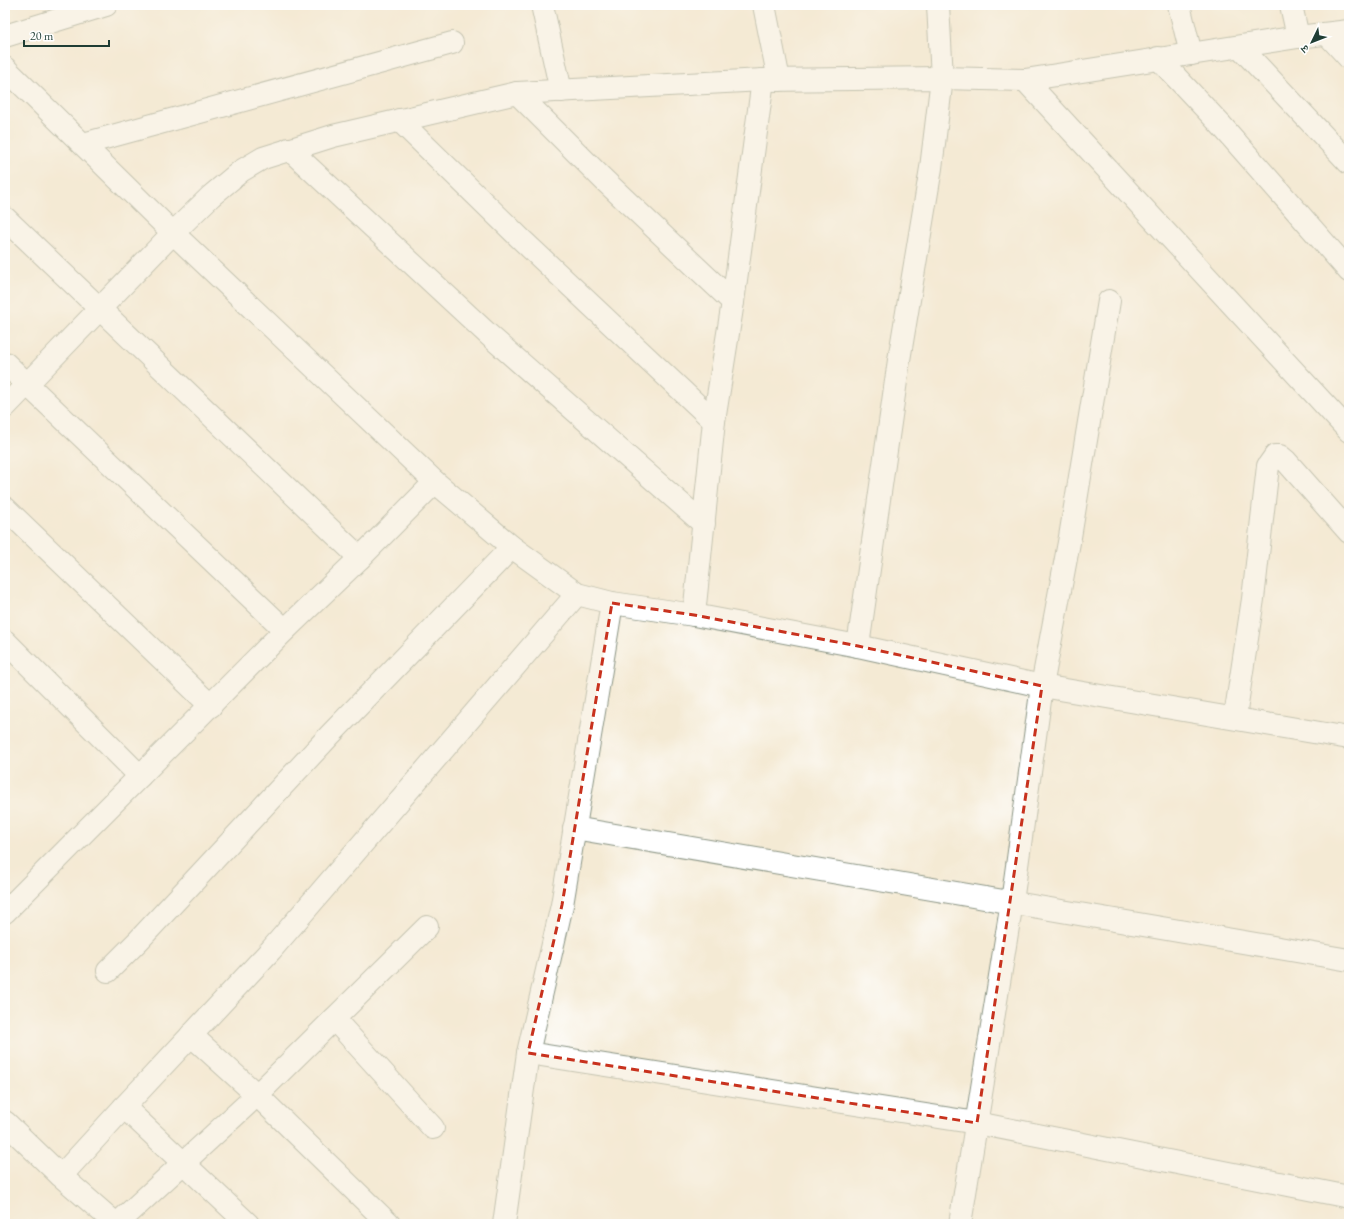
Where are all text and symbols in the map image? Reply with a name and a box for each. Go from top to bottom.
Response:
scale bar [24,22,109,48]
north arrow [1292,22,1332,62]
text: 20 m [30,28,54,44]
text: उ [1297,41,1312,56]

